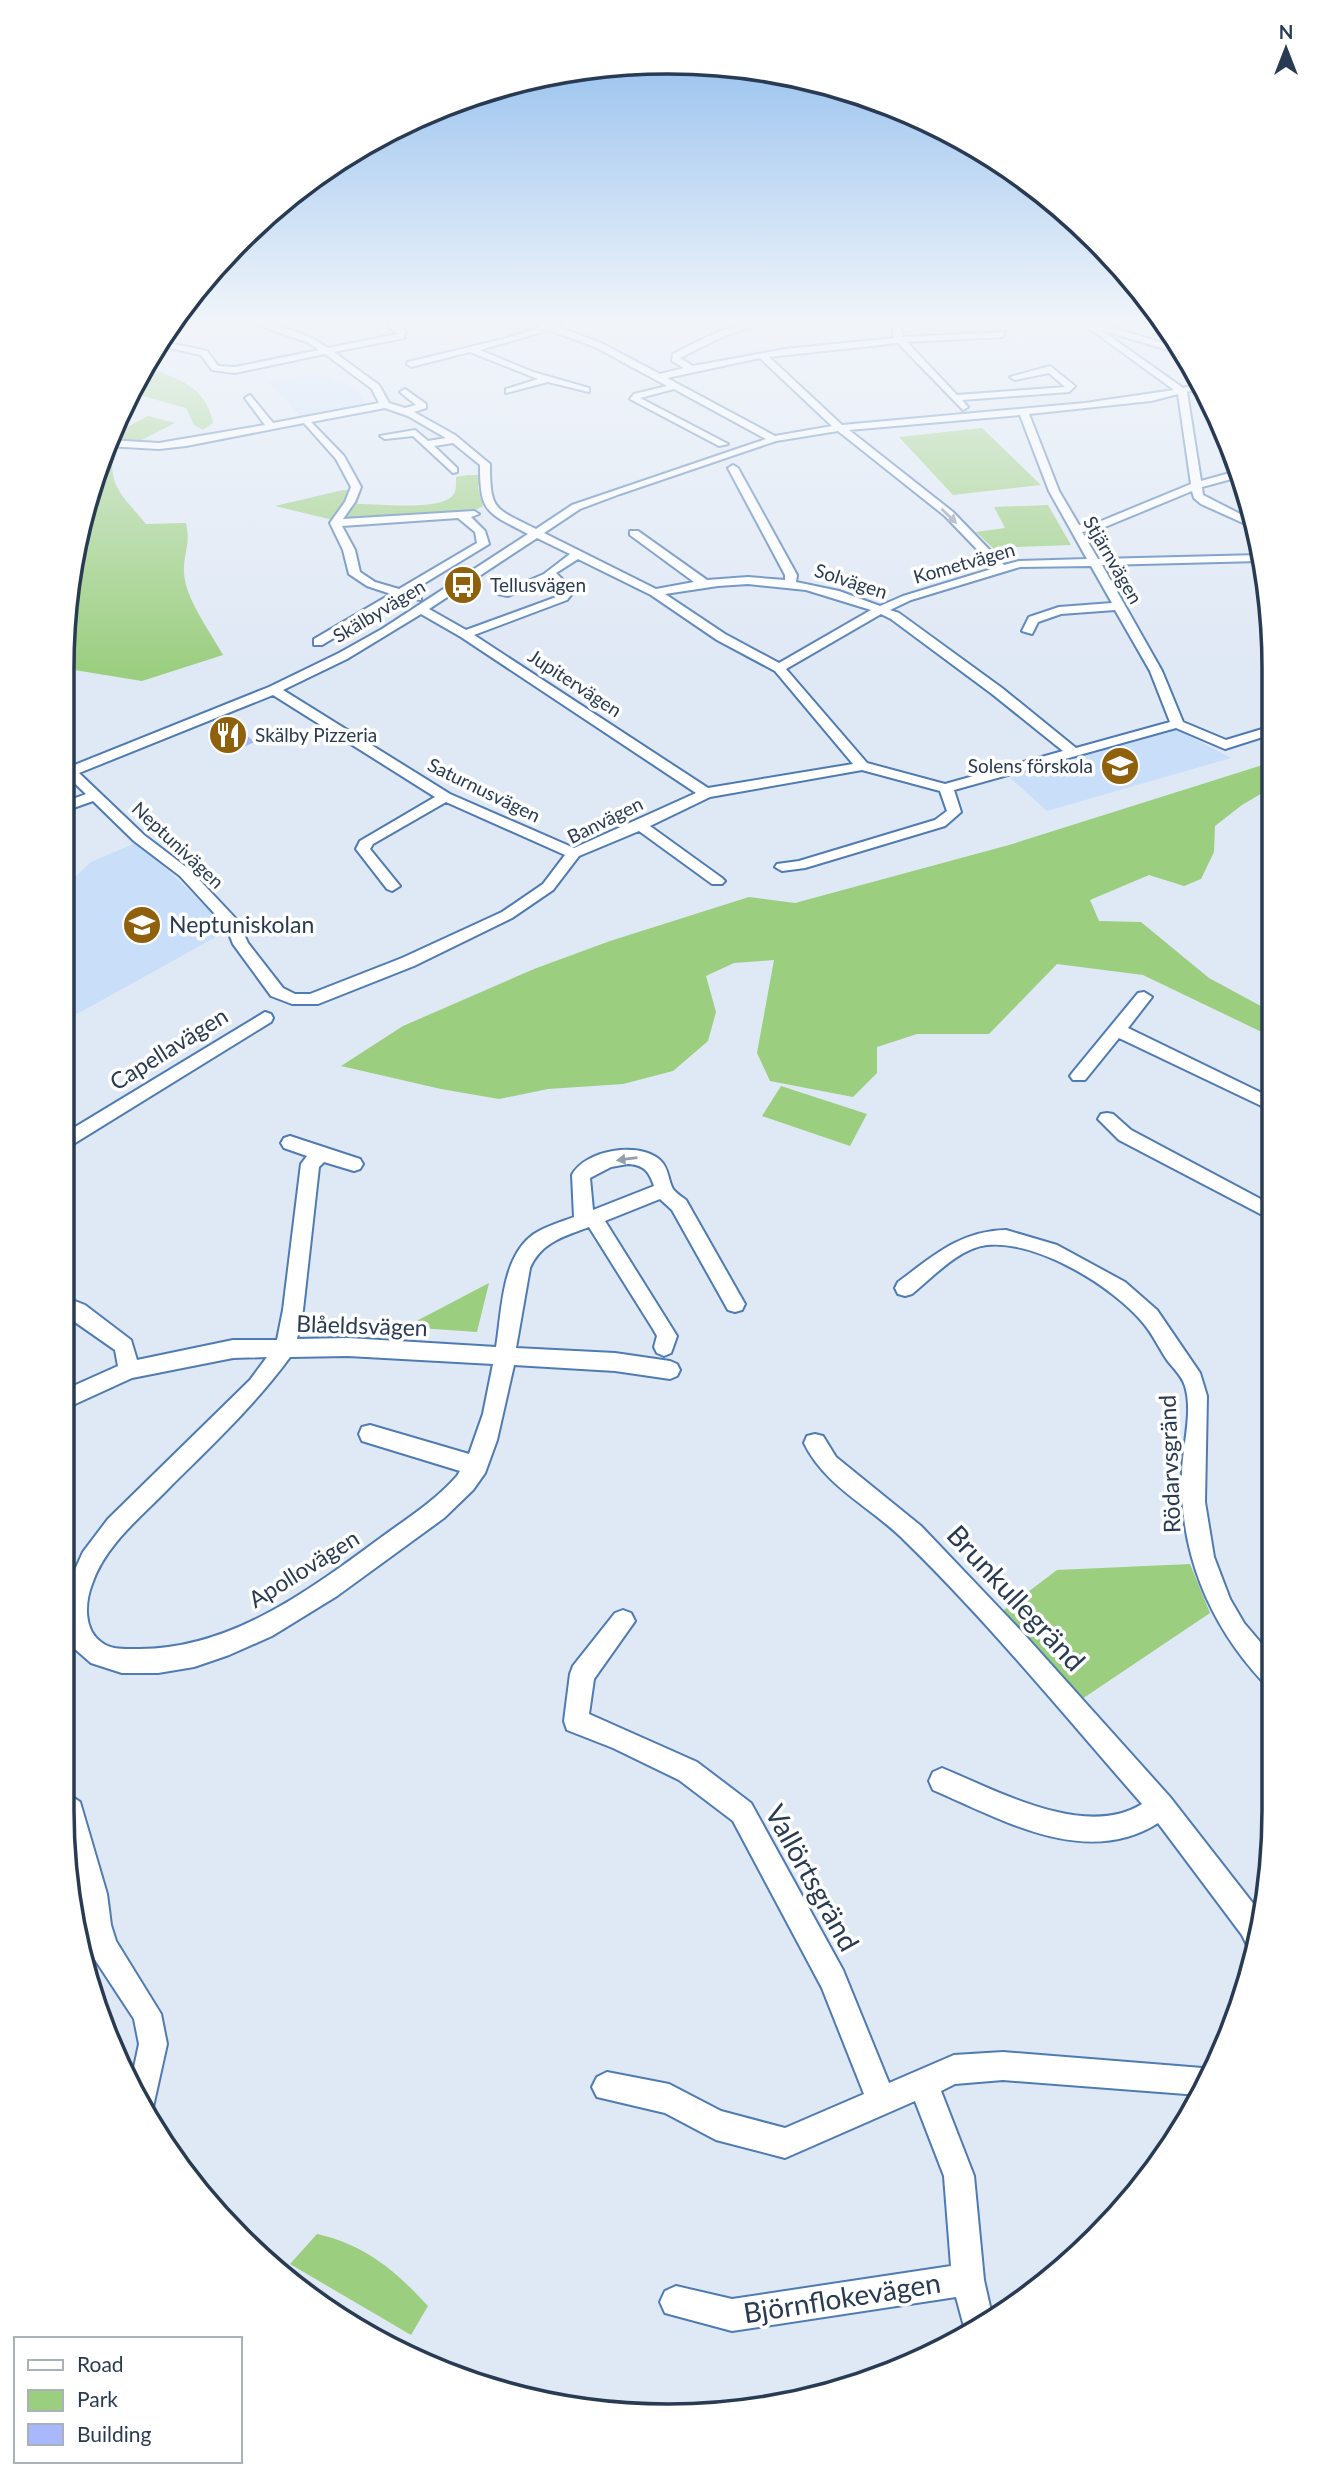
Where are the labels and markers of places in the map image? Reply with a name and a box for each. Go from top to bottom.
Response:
bus stop icon: Tellusvägen [442,564,484,606]
place label: Tellusvägen [490,573,586,596]
restaurant icon: Skälby Pizzeria [207,714,249,756]
place label: Skälby Pizzeria [255,723,377,746]
school or university icon: Solens förskola [1099,745,1141,787]
place label: Solens förskola [968,754,1093,777]
school or university icon: Neptuniskolan [121,904,163,946]
place label: Neptuniskolan [169,910,314,938]

